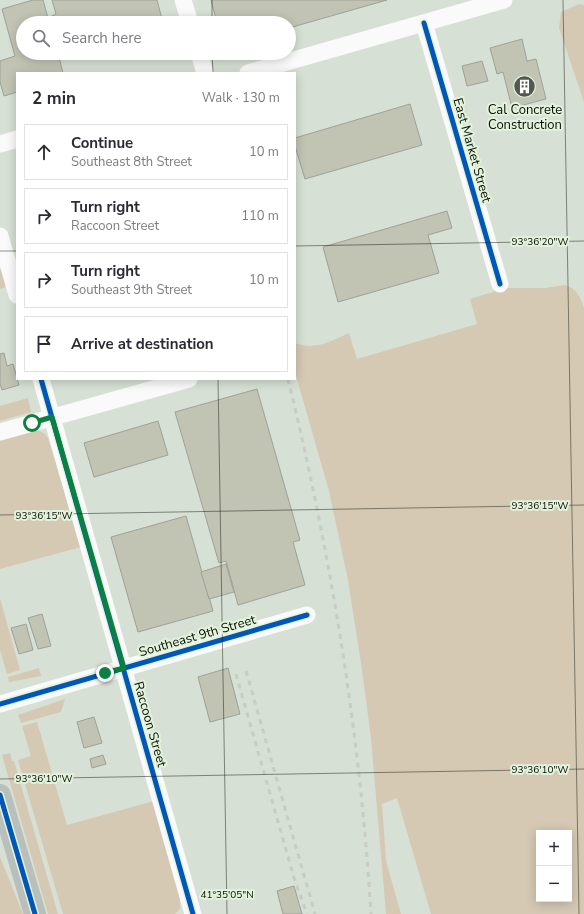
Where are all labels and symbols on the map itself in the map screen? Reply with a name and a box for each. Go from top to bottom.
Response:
building icon: Cal Concrete Construction [512,74,538,100]
street label: East Market Street [449,96,496,205]
place label: Cal Concrete Construction [488,101,562,134]
text: 93°36'20"W [512,235,568,249]
route start [23,414,41,432]
text: 93°36'15"W [512,499,568,513]
text: 93°36'15"W [16,509,72,523]
street label: Southeast 9th Street [137,611,258,661]
route end [96,664,114,682]
street label: Raccoon Street [129,679,171,769]
text: 93°36'10"W [512,763,568,777]
text: 93°36'10"W [16,772,72,786]
text: 41°35'05"N [200,888,254,902]

